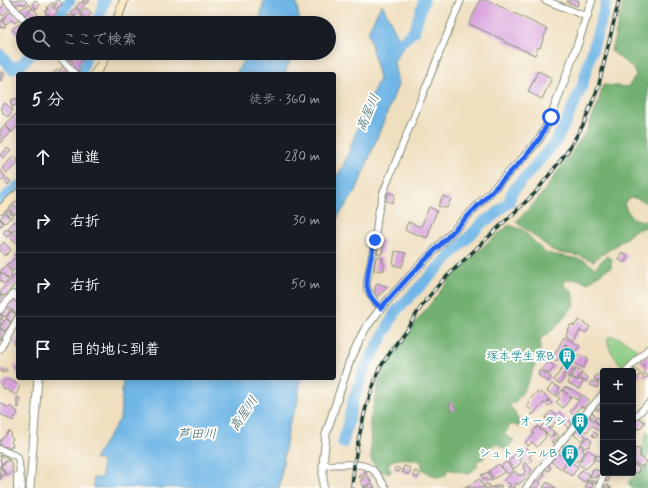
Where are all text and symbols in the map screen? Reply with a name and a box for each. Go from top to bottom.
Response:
search box [16,16,336,60]
icon: search [30,27,52,49]
text: ここで検索 [62,30,137,50]
text: 5 分 [32,89,64,111]
text: 徒歩 · 360 m [249,91,320,108]
water label: 高屋川 [353,91,384,134]
route start [542,108,560,126]
icon: ahead [32,146,54,168]
text: 直進 [70,148,100,168]
text: 280 m [285,148,320,165]
icon: right [32,210,54,232]
text: 右折 [70,212,100,232]
text: 30 m [293,212,320,229]
route end [366,231,384,249]
icon: right [32,274,54,296]
text: 右折 [70,276,100,296]
text: 50 m [291,276,320,293]
icon: arrive [32,338,54,360]
text: 目的地に到着 [70,340,160,360]
building icon: 塚本学生寮B [557,346,577,371]
place label: 塚本学生寮B [486,349,554,365]
map controls [600,368,636,476]
button: + [600,368,636,404]
water label: 高屋川 [226,393,262,435]
button: − [600,404,636,440]
building icon: オータシ [570,411,590,436]
place label: オータシ [519,414,567,430]
water label: 芦田川 [177,426,217,443]
button: layers [600,440,636,476]
building icon: シュトラールB [560,443,580,468]
place label: シュトラールB [479,446,557,462]

